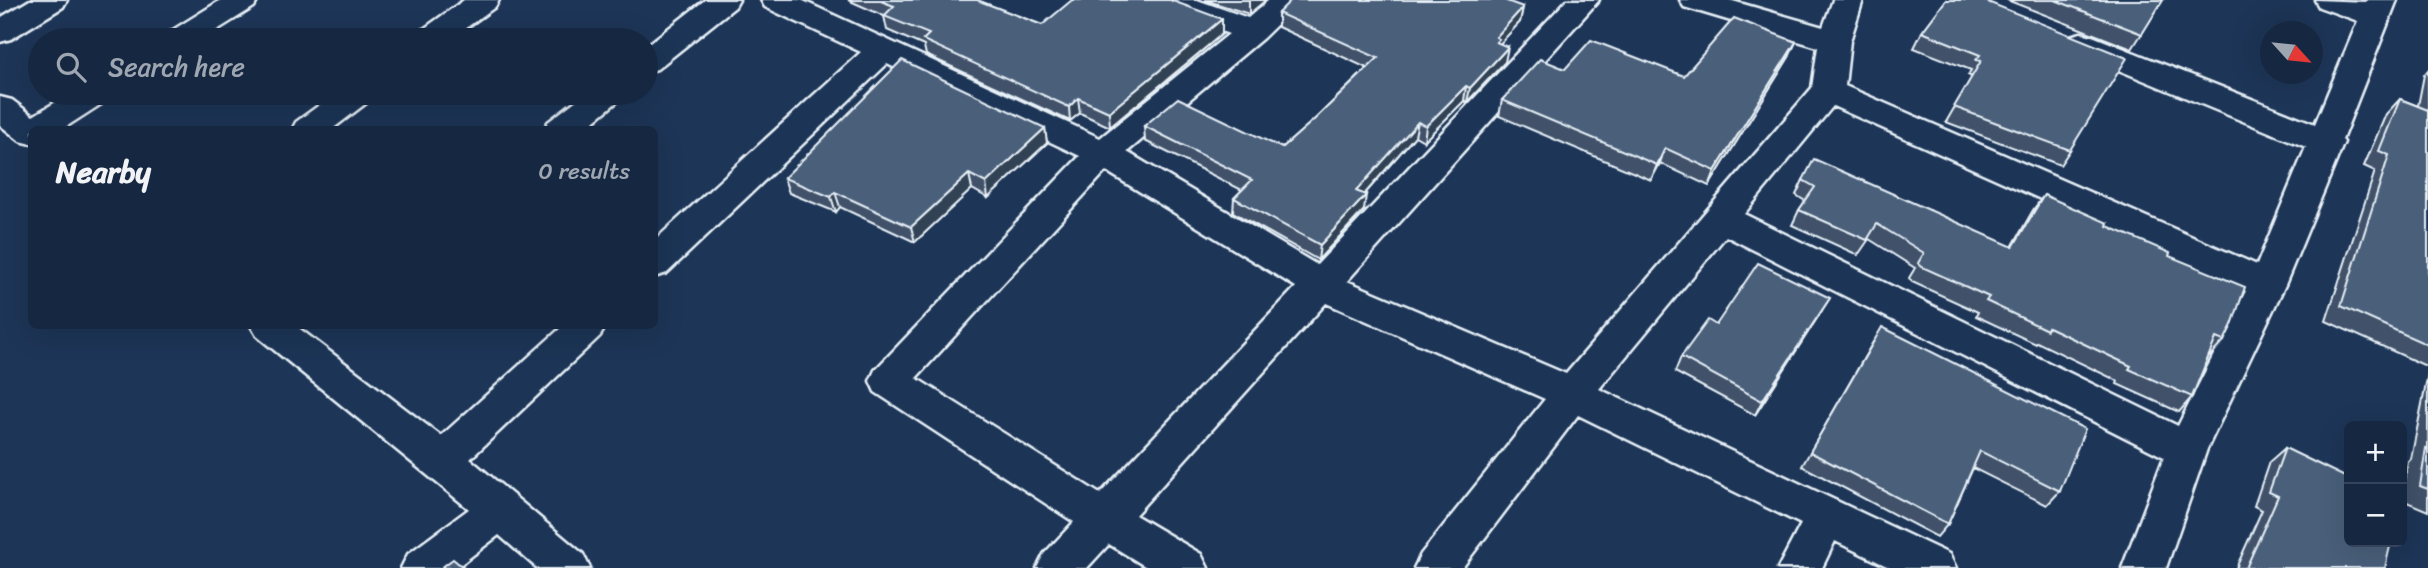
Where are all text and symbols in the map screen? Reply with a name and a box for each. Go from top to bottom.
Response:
north arrow [2260,21,2323,84]
search box [28,28,658,105]
text: Search here [108,44,245,90]
icon: search [52,48,90,86]
text: Nearby [56,145,151,199]
text: 0 results [538,151,630,192]
map controls [2344,421,2407,547]
button: + [2344,421,2407,484]
button: − [2344,484,2407,547]

